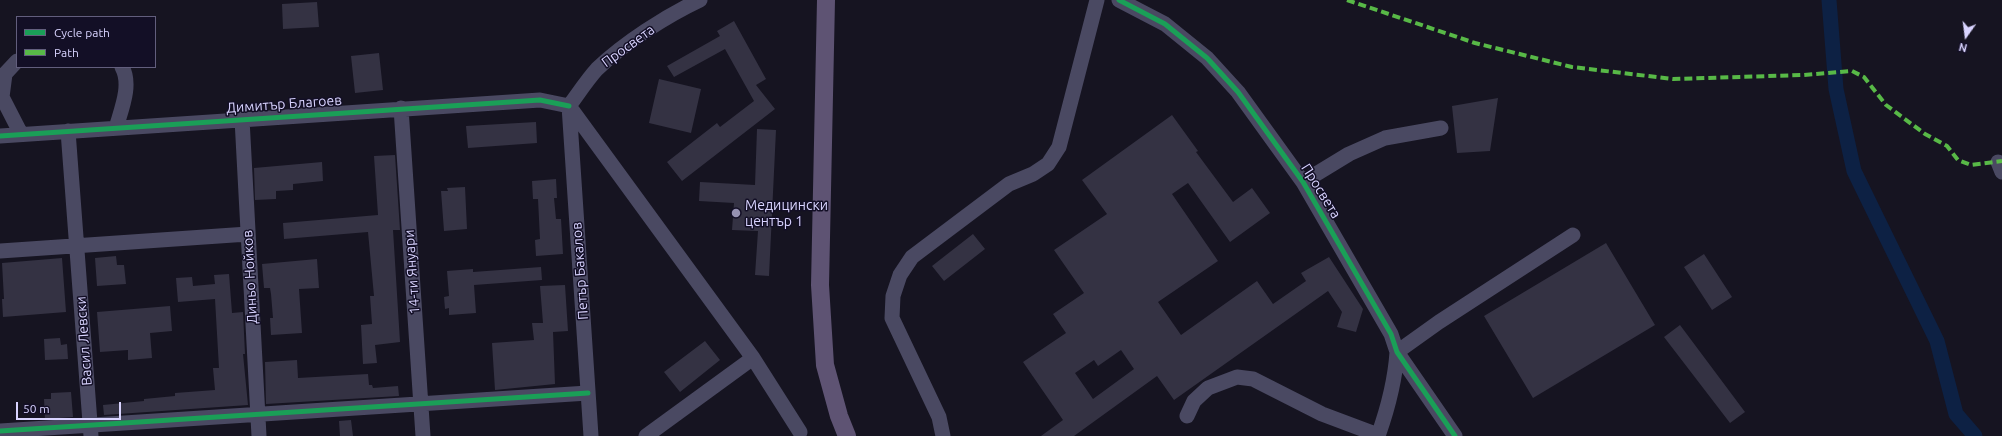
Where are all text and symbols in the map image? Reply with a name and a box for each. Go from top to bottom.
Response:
legend [16,16,156,68]
north arrow [1946,16,1986,56]
street label: Просвета [598,21,658,71]
text: Cycle path [54,26,110,39]
text: N [1958,41,1969,54]
text: Path [54,46,79,59]
street label: Димитър Благоев [226,92,342,116]
street label: Просвета [1298,161,1344,221]
place label: Медицински център 1 [745,197,828,230]
marker: Медицински център 1 [730,207,742,219]
street label: Петър Бакалов [568,222,592,320]
street label: 14-ти Януари [401,229,423,315]
street label: Диньо Нойков [239,230,261,324]
street label: Васил Левски [73,296,95,386]
scale bar [18,394,123,420]
text: 50 m [23,402,50,415]

